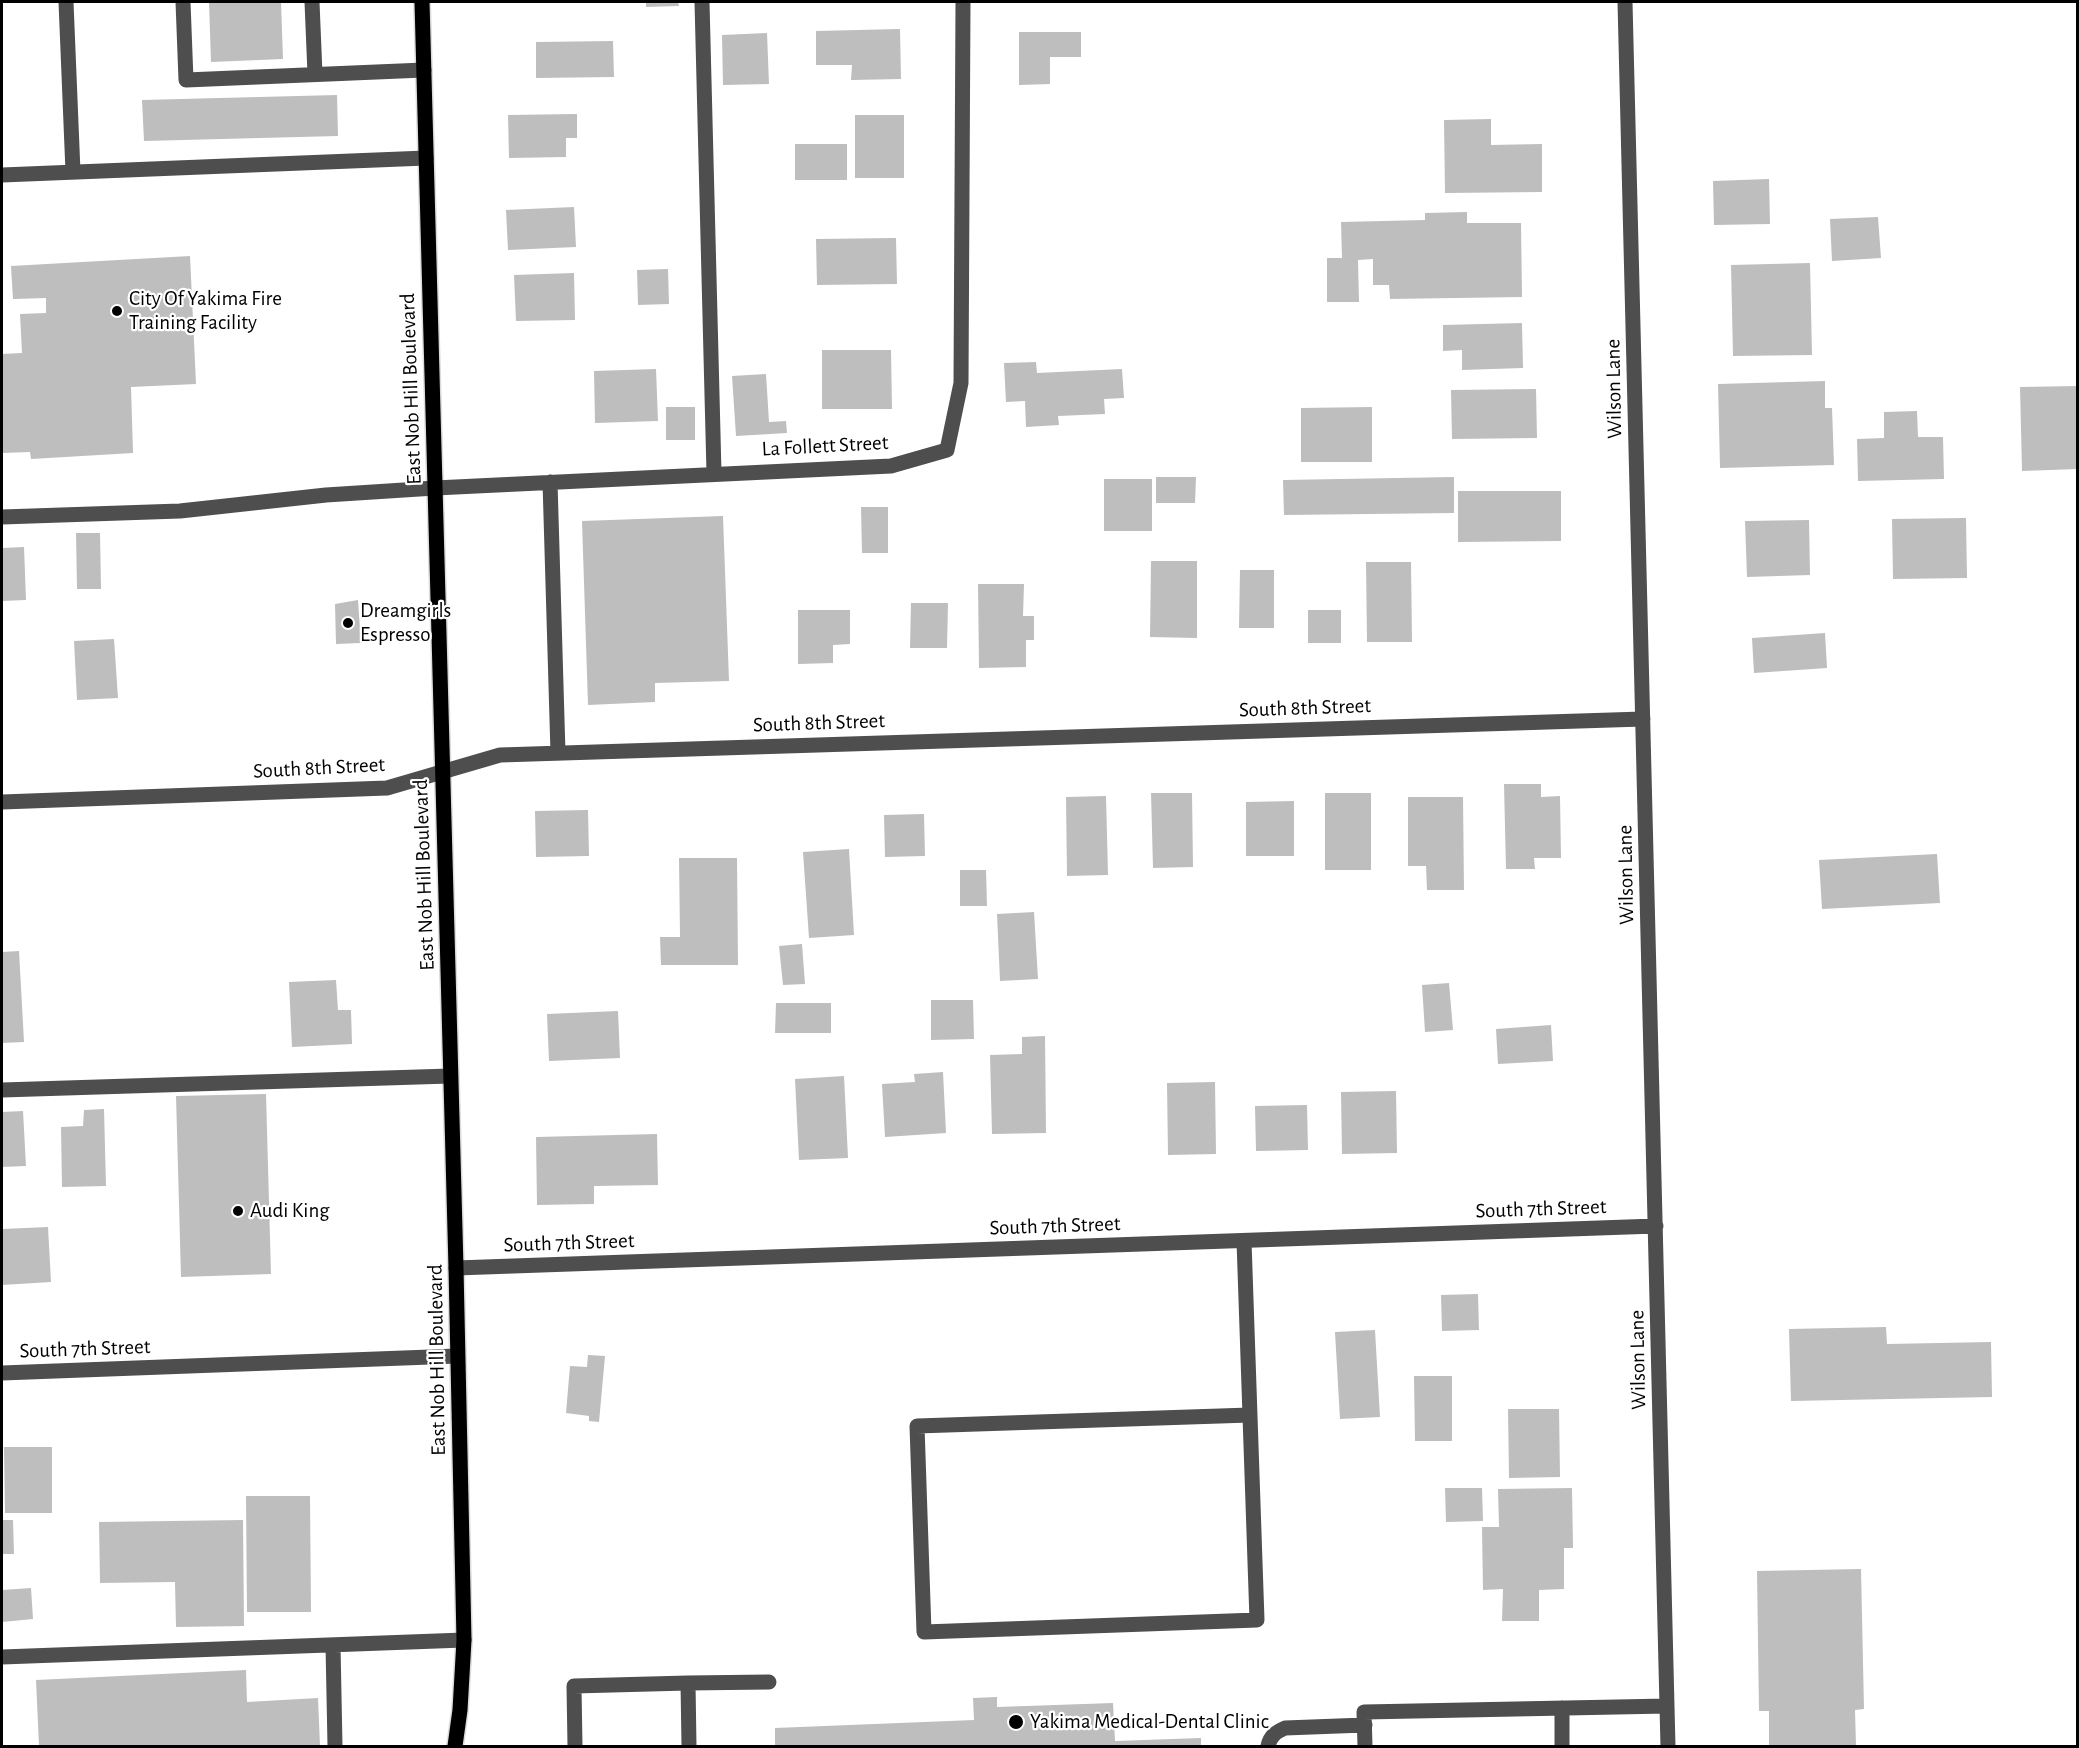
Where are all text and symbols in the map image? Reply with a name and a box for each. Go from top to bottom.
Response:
place label: City Of Yakima Fire Training Facility [129,286,282,336]
street label: East Nob Hill Boulevard [395,293,427,485]
marker: City Of Yakima Fire Training Facility [110,304,124,318]
street label: Wilson Lane [1601,339,1627,439]
street label: La Follett Street [761,430,889,462]
place label: Dreamgirls Espresso [360,598,451,648]
marker: Dreamgirls Espresso [341,616,355,630]
street label: South 8th Street [1239,693,1371,723]
street label: South 8th Street [753,708,885,738]
street label: South 8th Street [252,752,386,784]
street label: East Nob Hill Boulevard [408,779,440,971]
street label: Wilson Lane [1613,825,1639,925]
street label: South 7th Street [1475,1194,1607,1224]
place label: Audi King [250,1198,329,1224]
marker: Audi King [231,1204,245,1218]
street label: South 7th Street [989,1211,1121,1241]
street label: South 7th Street [503,1228,635,1258]
street label: East Nob Hill Boulevard [423,1264,451,1456]
street label: Wilson Lane [1625,1310,1651,1410]
street label: South 7th Street [19,1334,151,1364]
place label: Yakima Medical-Dental Clinic [1030,1709,1269,1735]
marker: Yakima Medical-Dental Clinic [1007,1713,1025,1731]

